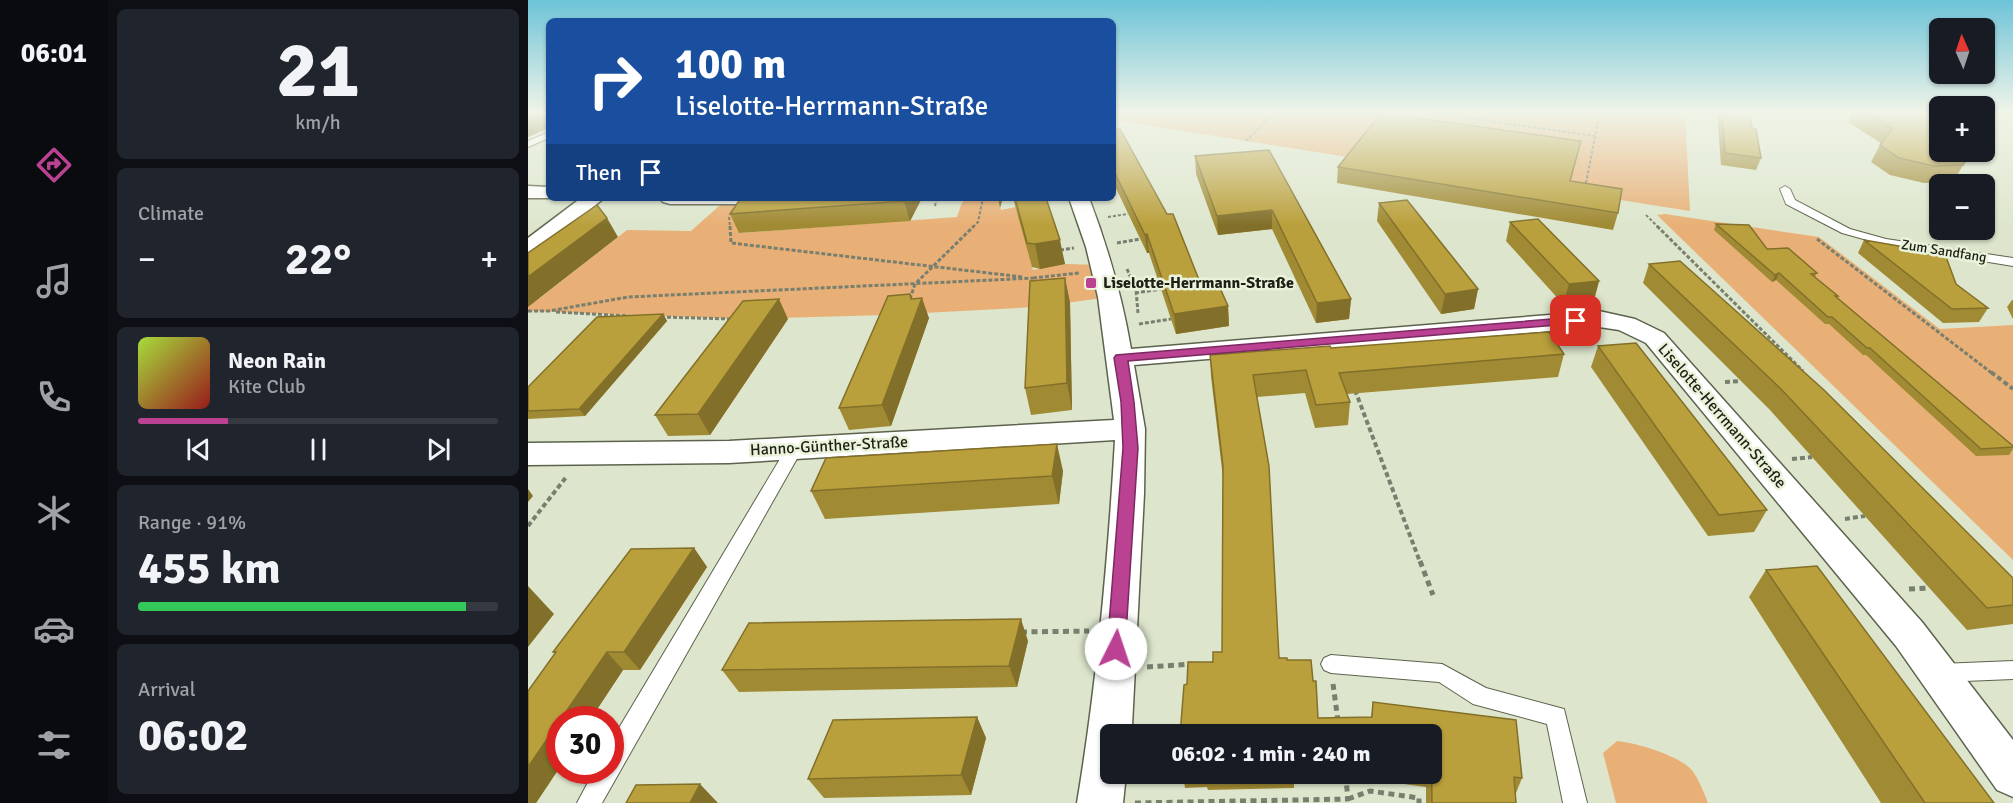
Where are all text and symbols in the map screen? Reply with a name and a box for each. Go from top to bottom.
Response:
north arrow [1929,18,1995,84]
map controls [1929,18,1995,240]
text: 21 [276,23,360,119]
text: 06:01 [21,37,87,70]
text: 100 m [675,39,786,90]
icon: right [576,42,654,120]
text: Liselotte-Herrmann-Straße [675,90,988,123]
button: + [1929,96,1995,162]
text: km/h [295,110,341,135]
icon: directions [33,144,75,186]
icon: arrive [634,156,667,189]
text: Then [576,159,622,186]
button: − [1929,174,1995,240]
text: Climate [138,201,204,226]
text: 22° [285,232,351,287]
street label: Zum Sandfang [1900,236,1988,266]
text: − [138,239,156,280]
text: + [480,239,498,280]
icon: music [33,260,75,302]
place label: Liselotte-Herrmann-Straße [1103,273,1294,293]
marker: Liselotte-Herrmann-Straße [1084,276,1098,290]
pin [1550,295,1601,346]
icon: arrive [1559,304,1592,337]
street label: Liselotte-Herrmann-Straße [1654,339,1790,493]
text: Neon Rain [228,347,326,374]
text: Kite Club [228,374,306,399]
icon: phone [33,376,75,418]
street label: Hanno-Günther-Straße [749,432,909,460]
icon: previous [182,433,215,466]
icon: pause [302,433,335,466]
icon: next [422,433,455,466]
icon: climate [33,492,75,534]
text: Range · 91% [138,510,246,535]
text: 455 km [138,541,281,596]
icon: car [33,608,75,650]
position arrow [1084,617,1148,681]
text: Arrival [138,677,196,702]
speed limit sign: 30 [546,706,624,784]
text: 06:02 [138,708,248,763]
icon: filters [33,724,75,766]
text: 06:02 · 1 min · 240 m [1171,740,1371,767]

